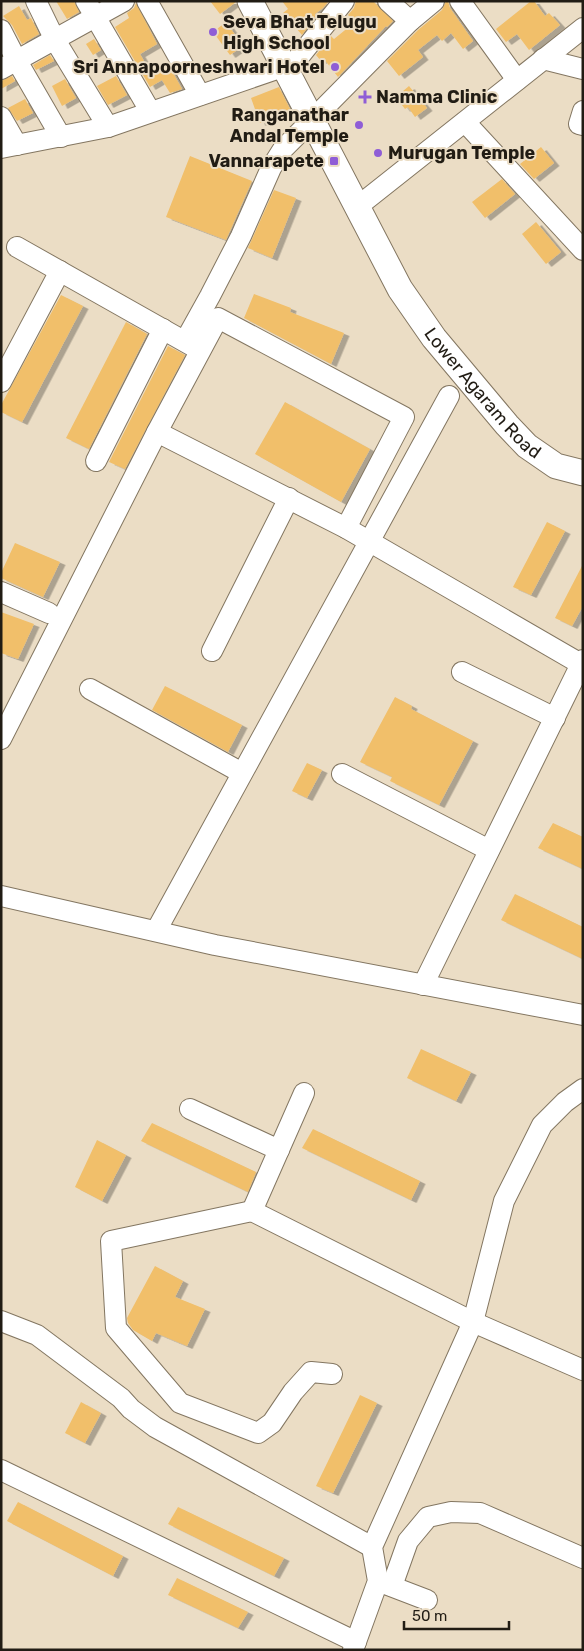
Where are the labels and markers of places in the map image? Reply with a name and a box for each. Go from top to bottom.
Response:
place label: Seva Bhat Telugu High School [223,11,377,54]
marker: Seva Bhat Telugu High School [207,26,219,38]
place label: Sri Annapoorneshwari Hotel [73,56,325,78]
marker: Sri Annapoorneshwari Hotel [329,61,341,73]
place label: Namma Clinic [376,86,498,108]
marker: Namma Clinic [358,90,372,104]
place label: Ranganathar Andal Temple [230,104,349,147]
marker: Ranganathar Andal Temple [353,119,365,131]
place label: Murugan Temple [388,142,536,164]
marker: Murugan Temple [372,147,384,159]
place label: Vannarapete [208,150,324,172]
marker: Vannarapete [328,155,340,167]

